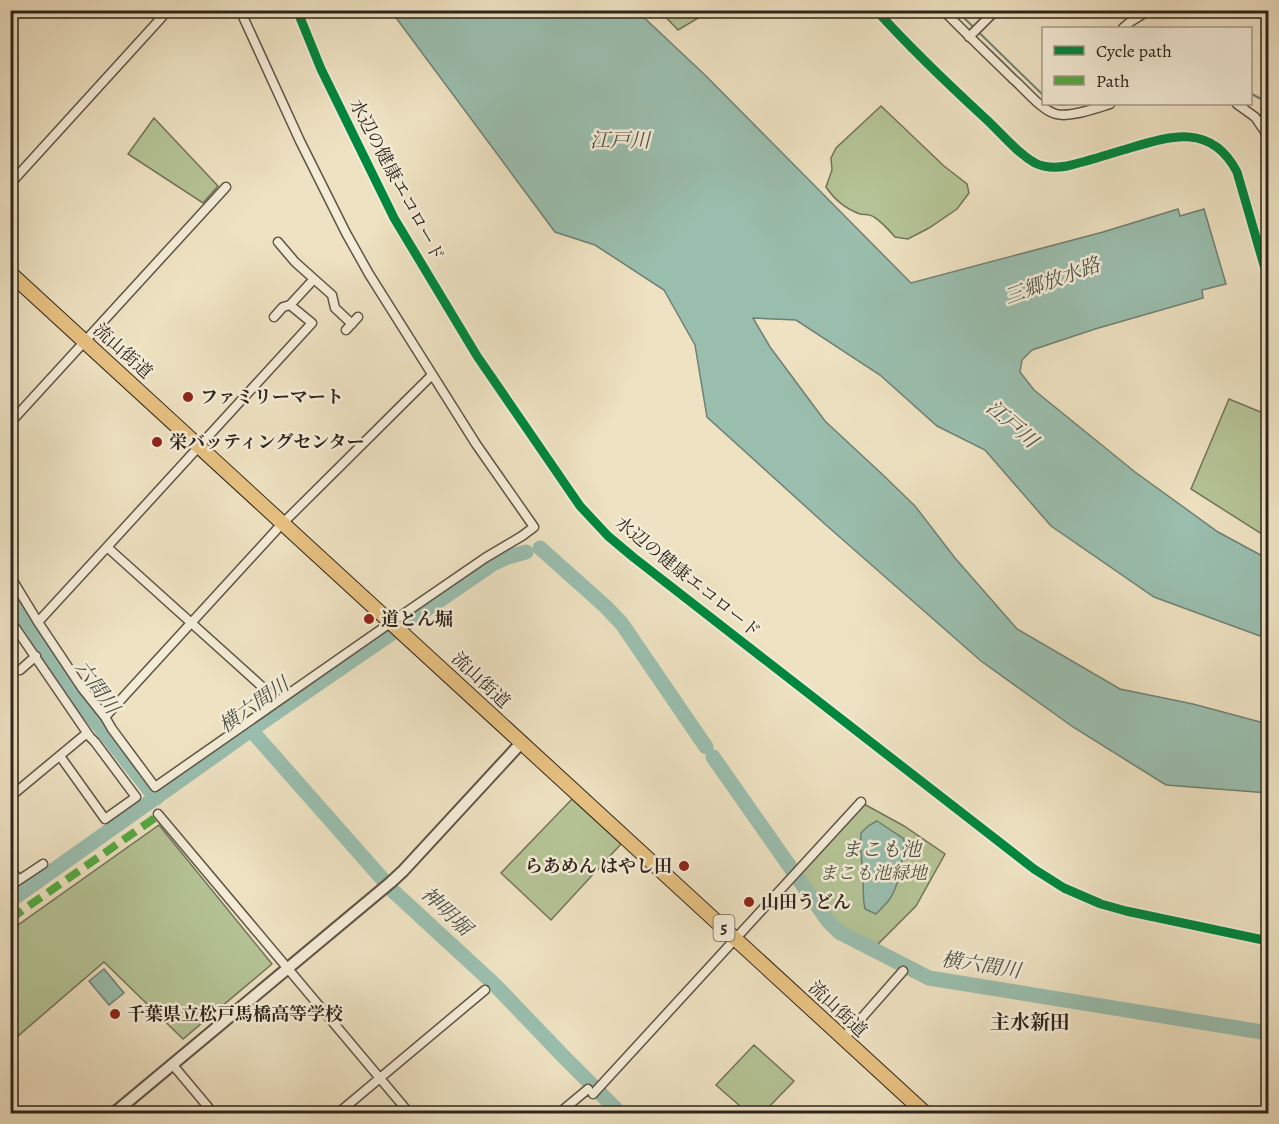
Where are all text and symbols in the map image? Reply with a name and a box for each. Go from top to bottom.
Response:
legend [1042,27,1252,105]
text: Cycle path [1096,39,1172,63]
text: Path [1096,69,1130,93]
street label: 水辺の健康エコロード [344,95,450,265]
water label: 江戸川 [590,127,652,154]
water label: 三郷放水路 [1000,251,1105,311]
street label: 流山街道 [88,318,158,384]
place label: ファミリーマート [200,385,344,409]
marker: ファミリーマート [181,390,195,404]
water label: 江戸川 [981,394,1045,455]
place label: 栄バッティングセンター [169,430,364,454]
marker: 栄バッティングセンター [150,435,164,449]
street label: 水辺の健康エコロード [611,511,765,643]
place label: 道とん堀 [381,607,453,631]
marker: 道とん堀 [362,612,376,626]
street label: 流山街道 [446,647,516,713]
water label: 六間川 [68,655,127,721]
water label: 横六間川 [213,670,296,739]
water label: まこも池 [841,836,923,863]
place label: らあめん はやし田 [525,854,672,878]
marker: らあめん はやし田 [677,859,691,873]
park label: まこも池緑地 [819,861,929,885]
water label: 神明堀 [415,881,479,943]
place label: 山田うどん [761,890,851,914]
marker: 山田うどん [742,895,756,909]
road number: 5 [714,915,734,941]
water label: 横六間川 [939,945,1025,985]
street label: 流山街道 [803,976,873,1042]
place label: 千葉県立松戸馬橋高等学校 [127,1002,343,1026]
marker: 千葉県立松戸馬橋高等学校 [108,1007,122,1021]
district label: 主水新田 [990,1009,1070,1036]

